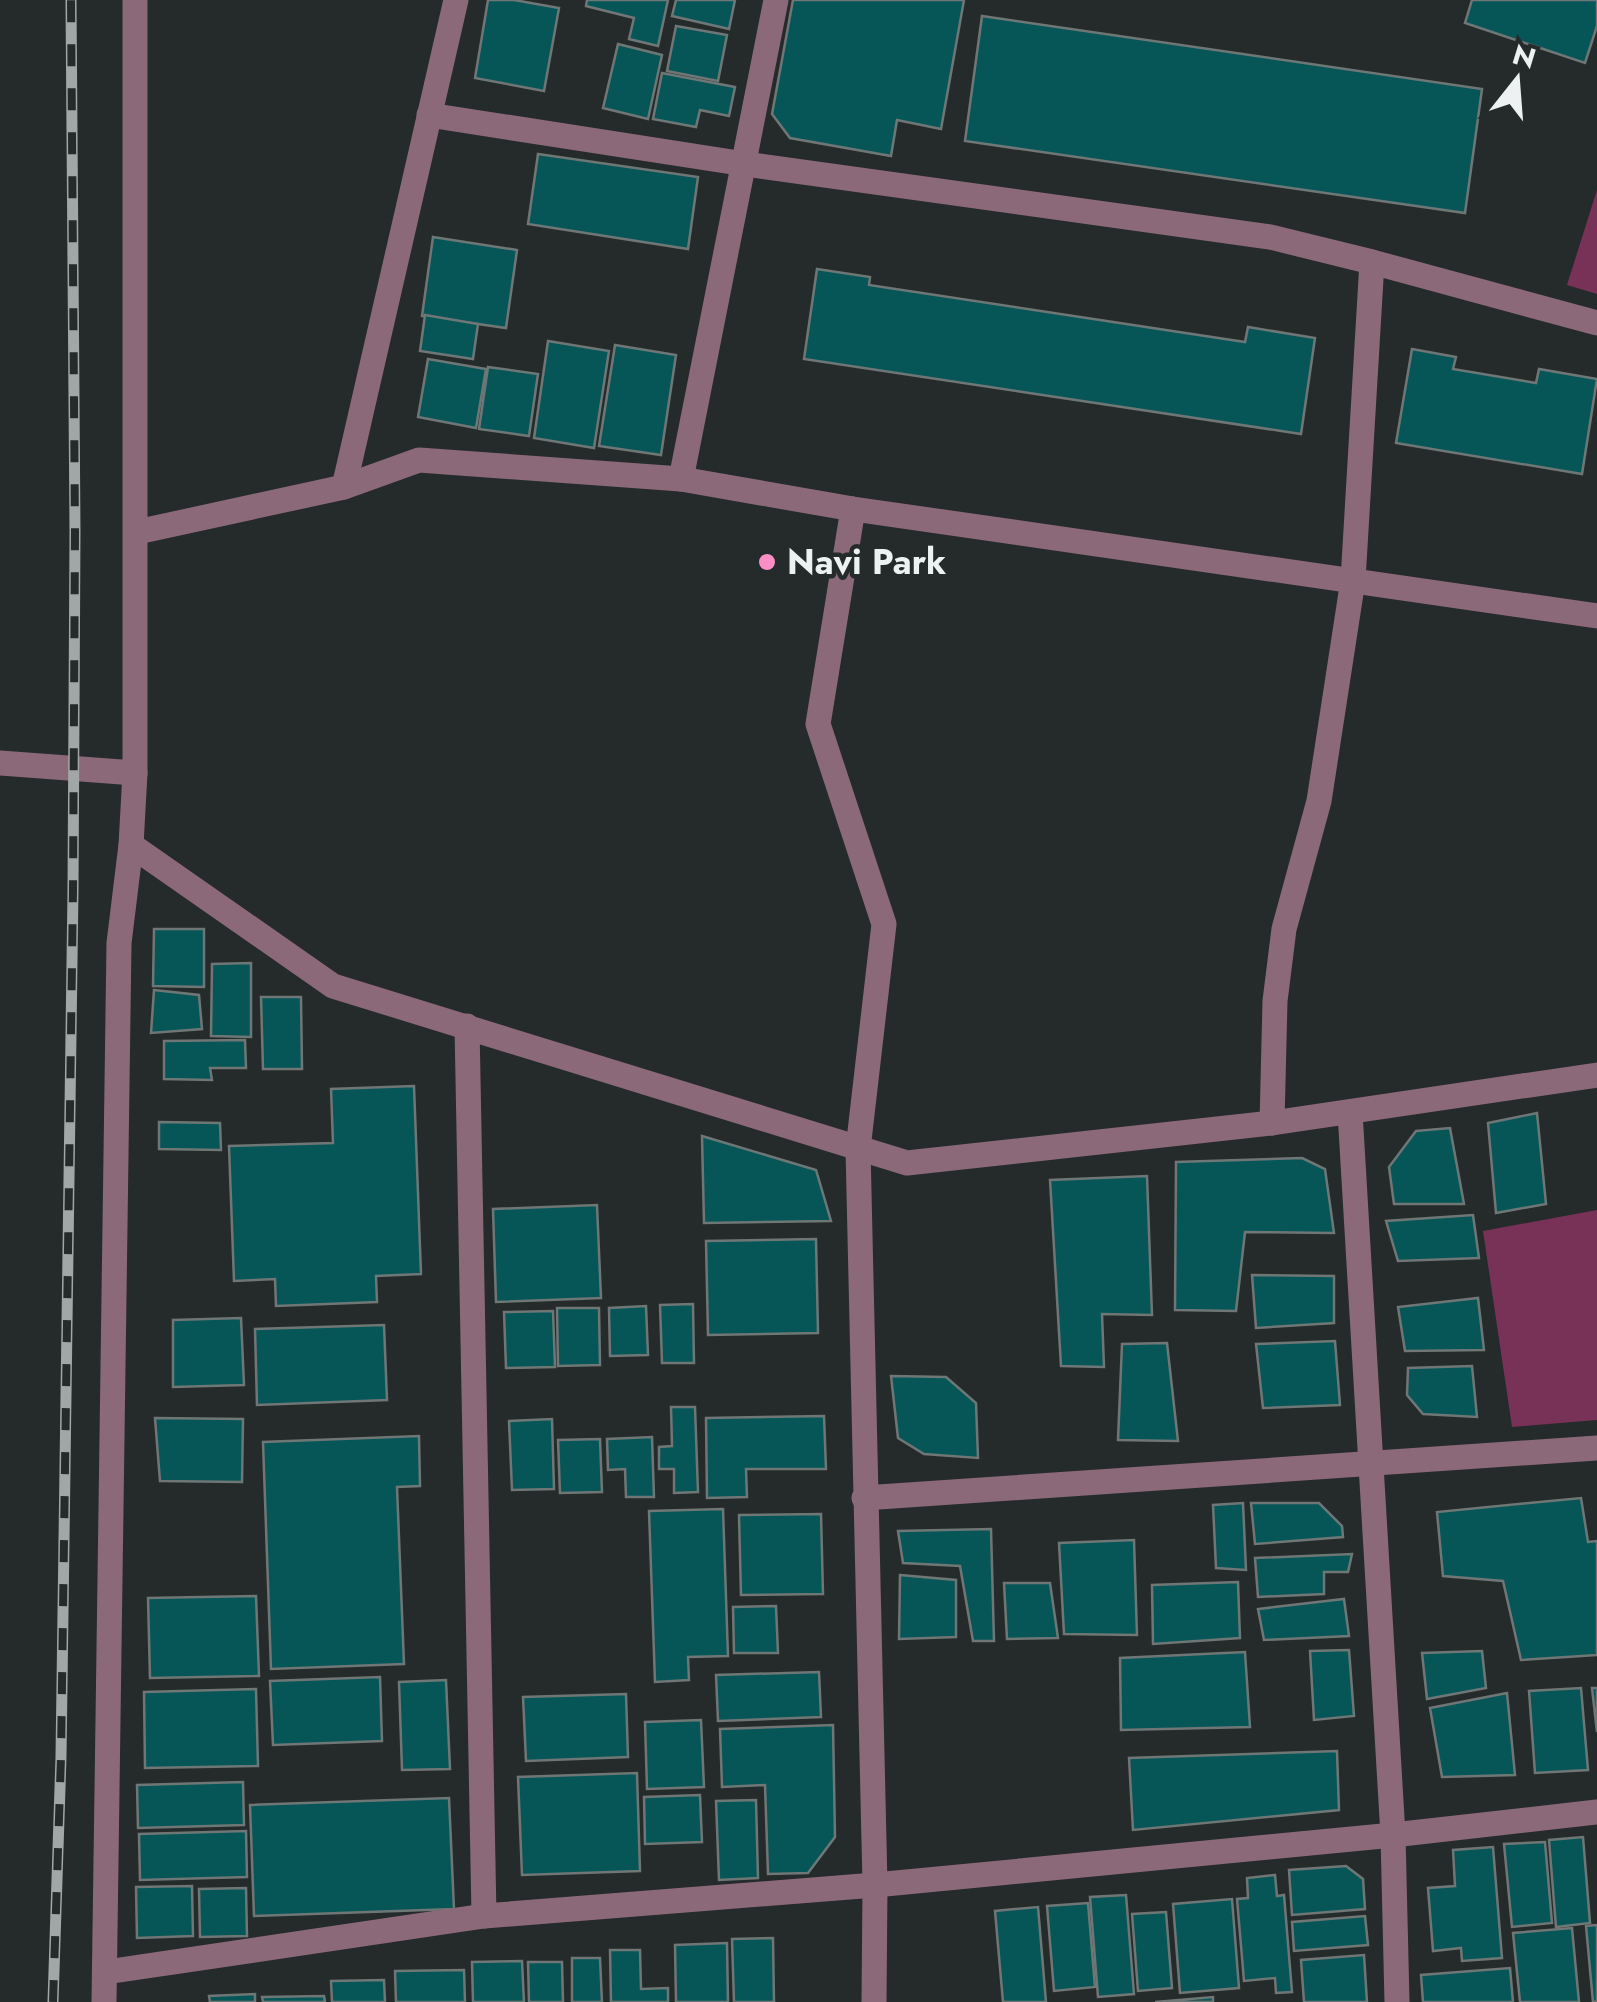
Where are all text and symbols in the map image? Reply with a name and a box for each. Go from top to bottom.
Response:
north arrow [1467,30,1567,130]
text: N [1508,34,1541,79]
place label: Navi Park [787,537,946,587]
marker: Navi Park [756,551,778,573]

